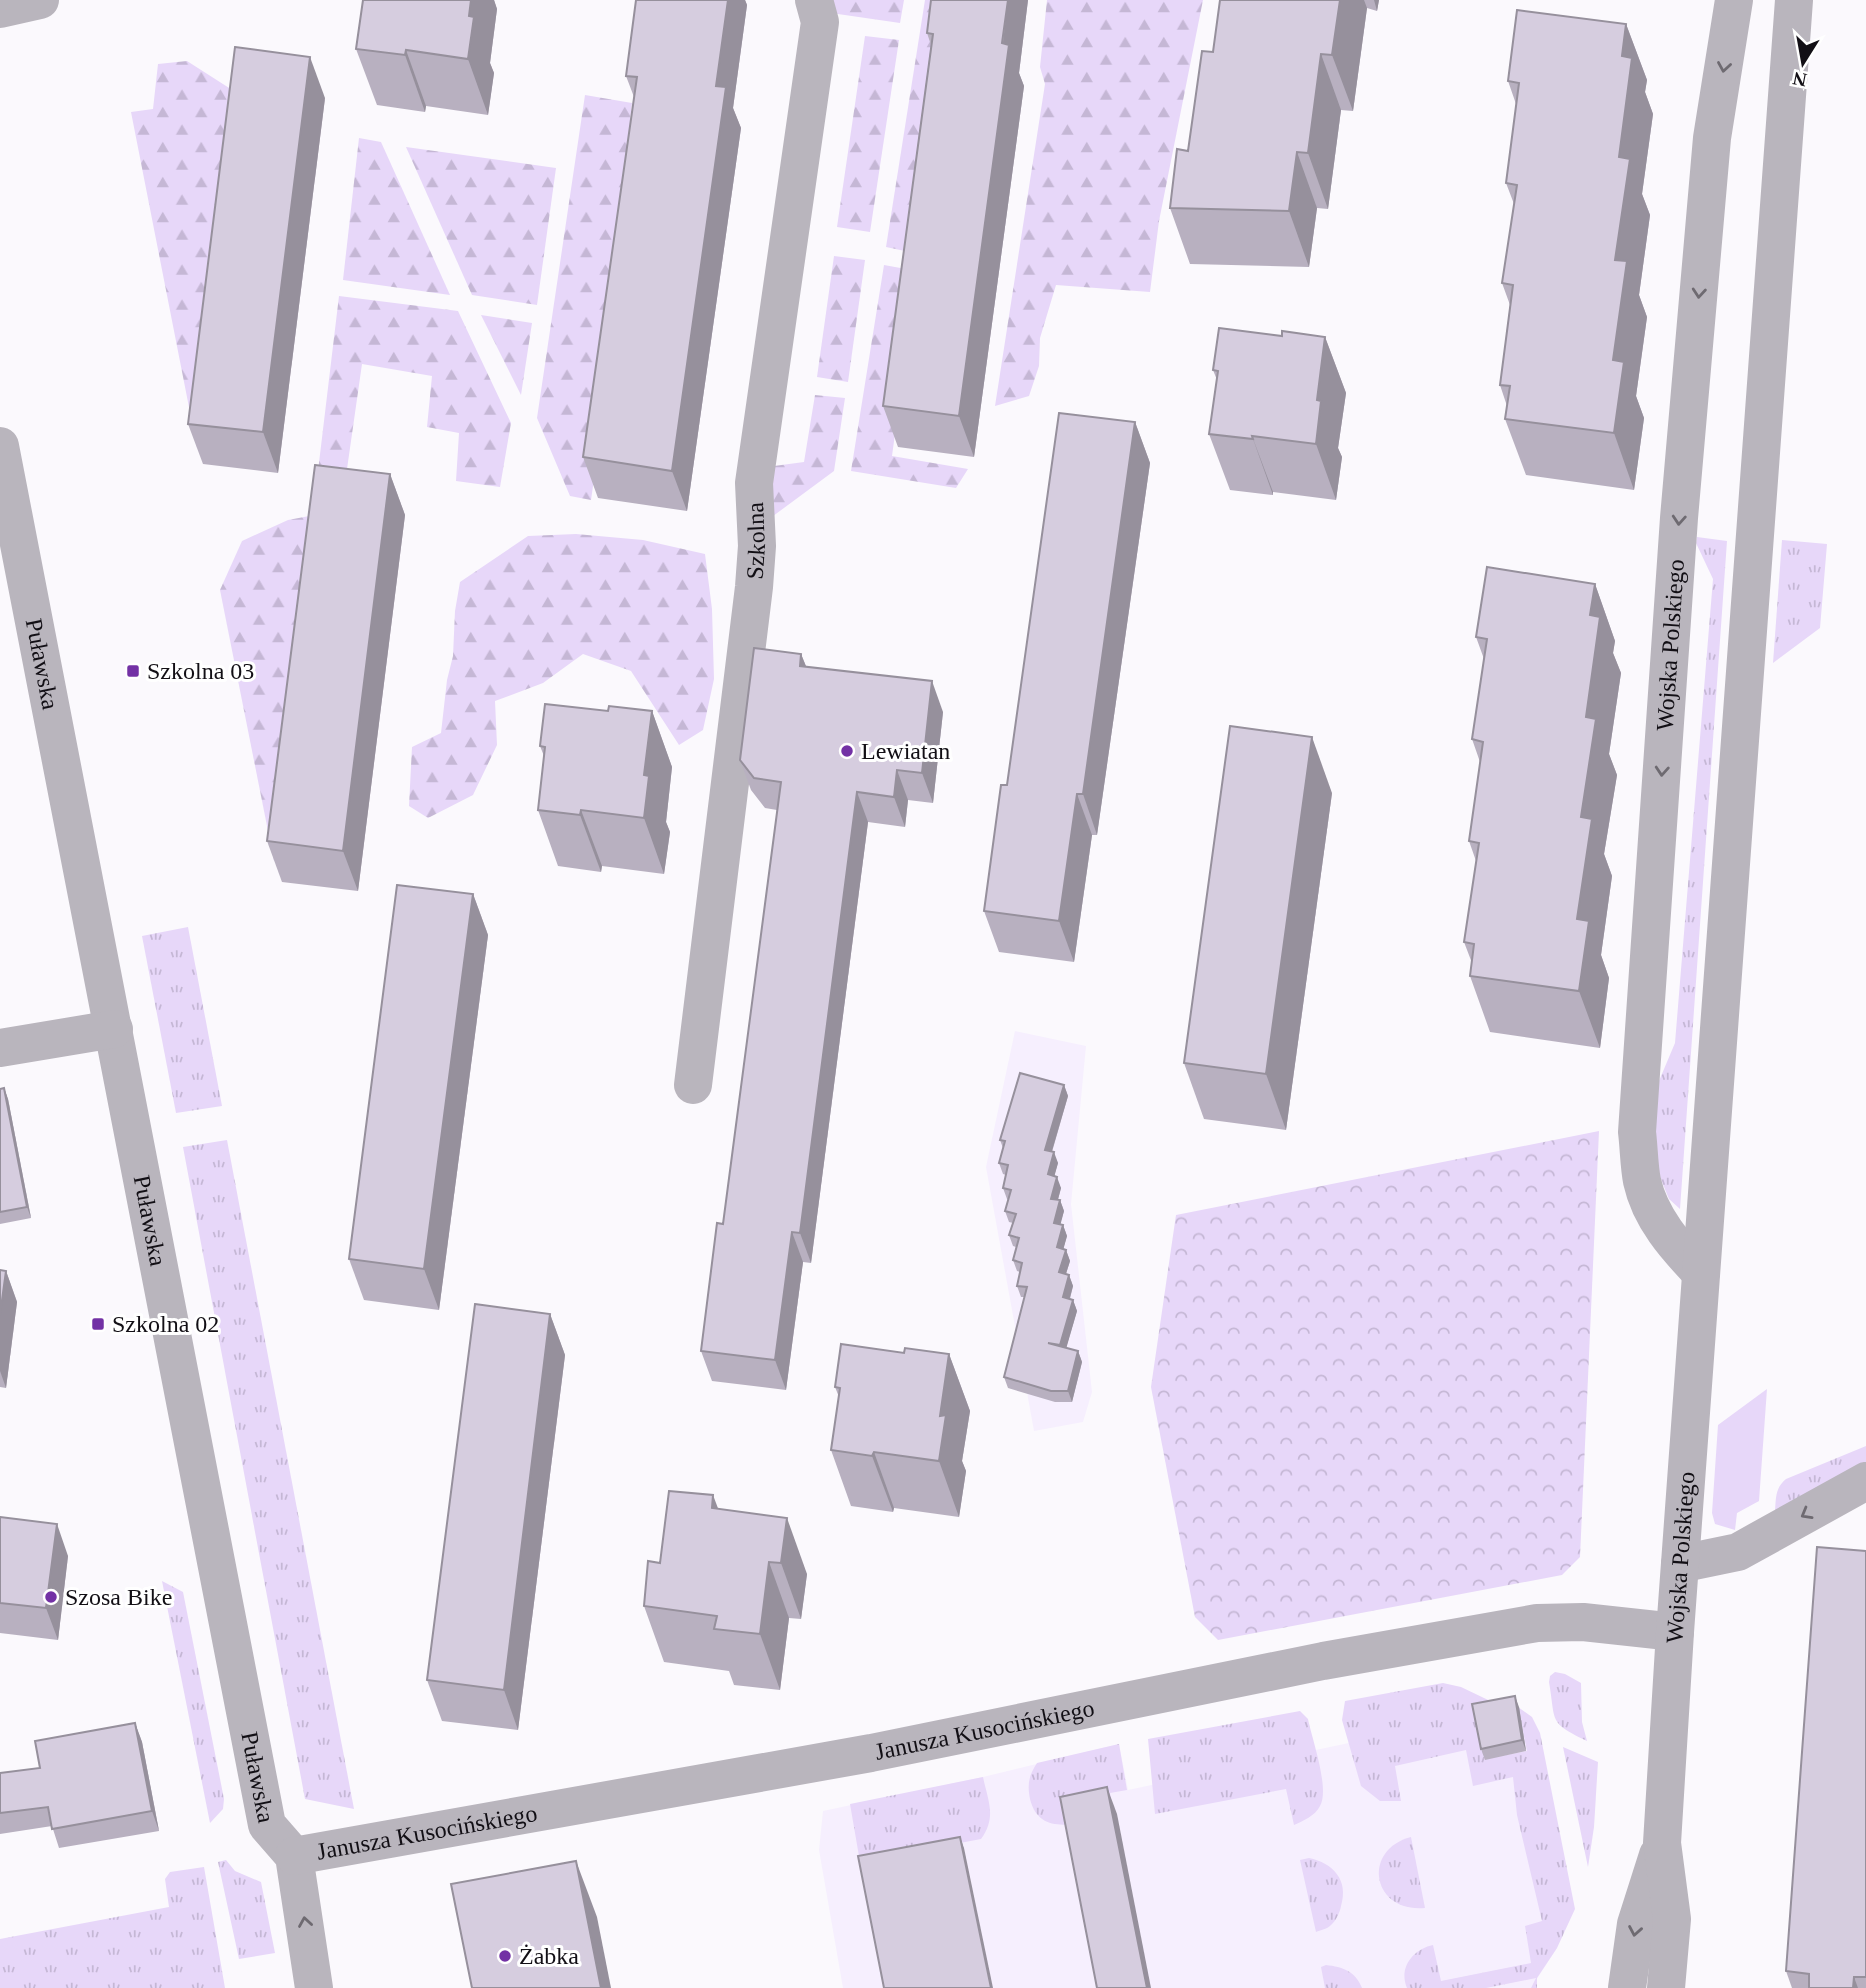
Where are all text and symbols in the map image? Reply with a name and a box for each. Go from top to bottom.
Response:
north arrow [1768,28,1838,98]
one-way arrow [1716,61,1731,73]
text: N [1791,68,1809,91]
one-way arrow [1692,288,1707,299]
street label: Szkolna [742,501,770,580]
one-way arrow [1672,515,1687,526]
street label: Wojska Polskiego [1651,558,1689,732]
street label: Puławska [21,616,64,712]
place label: Szkolna 03 [147,658,254,684]
marker: Szkolna 03 [125,663,141,679]
place label: Lewiatan [861,738,950,764]
marker: Lewiatan [839,743,855,759]
one-way arrow [1655,766,1670,777]
street label: Puławska [128,1173,172,1269]
place label: Szkolna 02 [112,1311,219,1337]
marker: Szkolna 02 [90,1316,106,1332]
street label: Wojska Polskiego [1661,1471,1700,1644]
one-way arrow [1801,1505,1814,1518]
place label: Szosa Bike [65,1584,172,1610]
marker: Szosa Bike [43,1589,59,1605]
street label: Janusza Kusocińskiego [873,1695,1097,1765]
street label: Puławska [236,1730,279,1825]
street label: Janusza Kusocińskiego [315,1800,539,1865]
one-way arrow [298,1916,313,1928]
one-way arrow [1628,1925,1643,1937]
place label: Żabka [519,1943,579,1969]
marker: Żabka [497,1948,513,1964]

